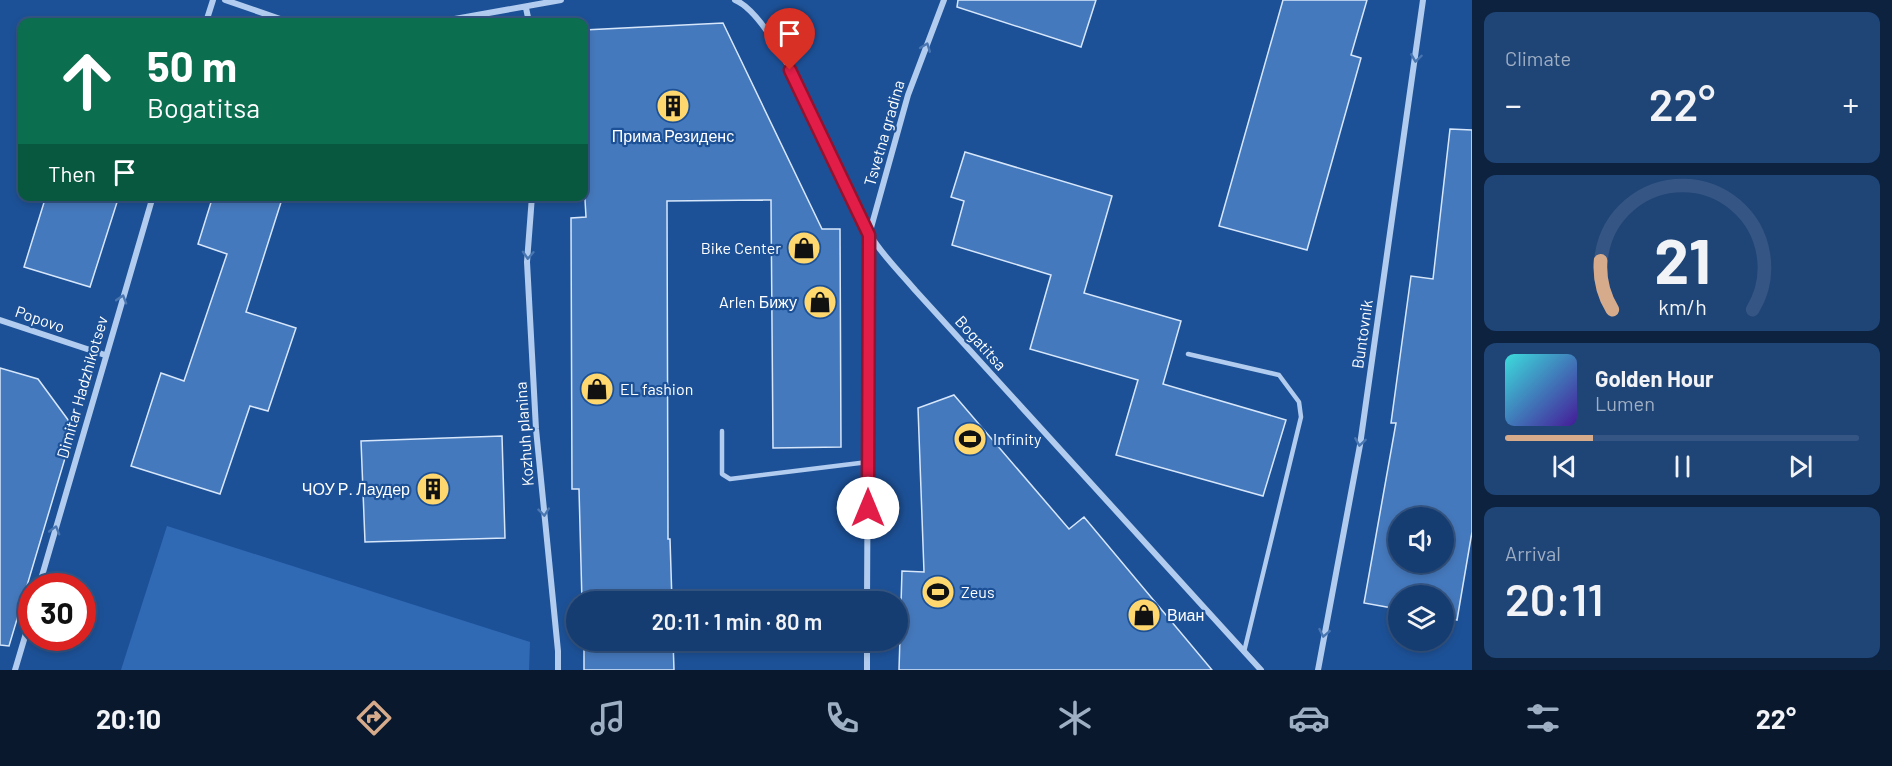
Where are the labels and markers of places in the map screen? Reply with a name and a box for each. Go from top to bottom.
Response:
pin [764,8,815,70]
building icon: Прима Резиденс [655,88,691,124]
place label: Прима Резиденс [612,126,734,145]
shop icon: Bike Center [786,230,822,266]
place label: Bike Center [701,238,781,257]
shop icon: Arlen Бижу [802,284,838,320]
place label: Arlen Бижу [719,292,797,311]
shop icon: EL fashion [579,371,615,407]
place label: EL fashion [620,379,693,398]
sports icon: Infinity [952,421,988,457]
place label: Infinity [993,429,1042,448]
building icon: ЧОУ Р. Лаудер [415,471,451,507]
place label: ЧОУ Р. Лаудер [302,479,410,498]
sports icon: Zeus [920,574,956,610]
place label: Zeus [961,582,995,601]
shop icon: Виан [1126,597,1162,633]
place label: Виан [1167,605,1204,624]

